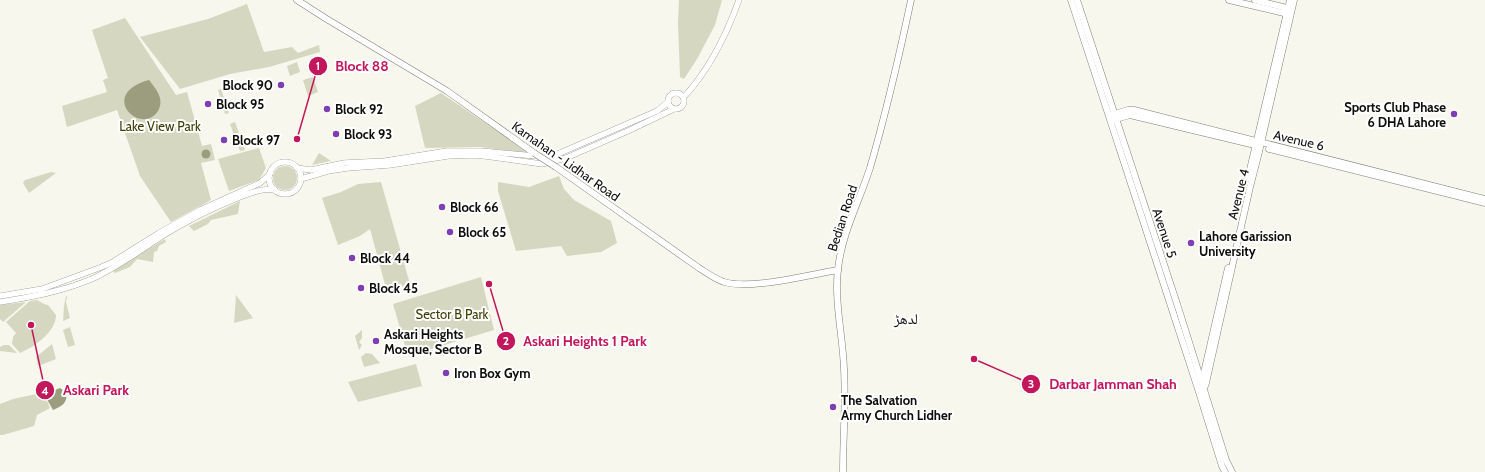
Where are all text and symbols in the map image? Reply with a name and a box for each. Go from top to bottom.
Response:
callout: Block 88 [308,53,397,79]
text: Block 88 [335,57,389,75]
text: 1 [316,58,320,73]
place label: Block 90 [223,77,273,93]
marker: Block 90 [276,80,286,90]
place label: Block 95 [216,96,264,112]
marker: Block 95 [203,99,213,109]
place label: Sports Club Phase 6 DHA Lahore [1344,99,1446,130]
place label: Block 92 [335,101,383,117]
marker: Block 92 [322,104,332,114]
marker: Sports Club Phase 6 DHA Lahore [1449,109,1459,119]
park label: Lake View Park [119,118,201,134]
street label: Kamahan - Lidhar Road [509,118,623,204]
place label: Block 93 [344,126,392,142]
street label: Avenue 6 [1272,126,1326,154]
marker: Block 93 [331,129,341,139]
place label: Block 97 [232,132,280,148]
marker: Block 97 [219,135,229,145]
street label: Avenue 4 [1224,167,1252,221]
street label: Bedian Road [824,183,860,253]
place label: Block 66 [450,199,499,215]
marker: Block 66 [437,202,447,212]
street label: Avenue 5 [1149,206,1181,260]
place label: Block 65 [458,224,506,240]
marker: Block 65 [445,227,455,237]
place label: Lahore Garission University [1199,228,1292,259]
marker: Lahore Garission University [1186,238,1196,248]
place label: Block 44 [360,250,410,266]
marker: Block 44 [347,253,357,263]
place label: Block 45 [369,280,418,296]
marker: Block 45 [356,283,366,293]
park label: Sector B Park [416,306,489,322]
district label: لدھڑ [893,310,918,328]
place label: Askari Heights Mosque, Sector B [384,326,482,357]
callout: Askari Heights 1 Park [496,328,655,354]
text: Askari Heights 1 Park [523,332,647,350]
text: 2 [503,333,509,348]
marker: Askari Heights Mosque, Sector B [371,336,381,346]
place label: Iron Box Gym [454,365,531,381]
marker: Iron Box Gym [441,368,451,378]
callout: Darbar Jamman Shah [1021,371,1184,397]
text: Darbar Jamman Shah [1049,375,1177,393]
text: 3 [1028,376,1034,391]
callout: Askari Park [35,377,137,403]
text: Askari Park [63,381,129,399]
text: 4 [41,383,49,398]
place label: The Salvation Army Church Lidher [841,392,953,423]
marker: The Salvation Army Church Lidher [828,402,838,412]

